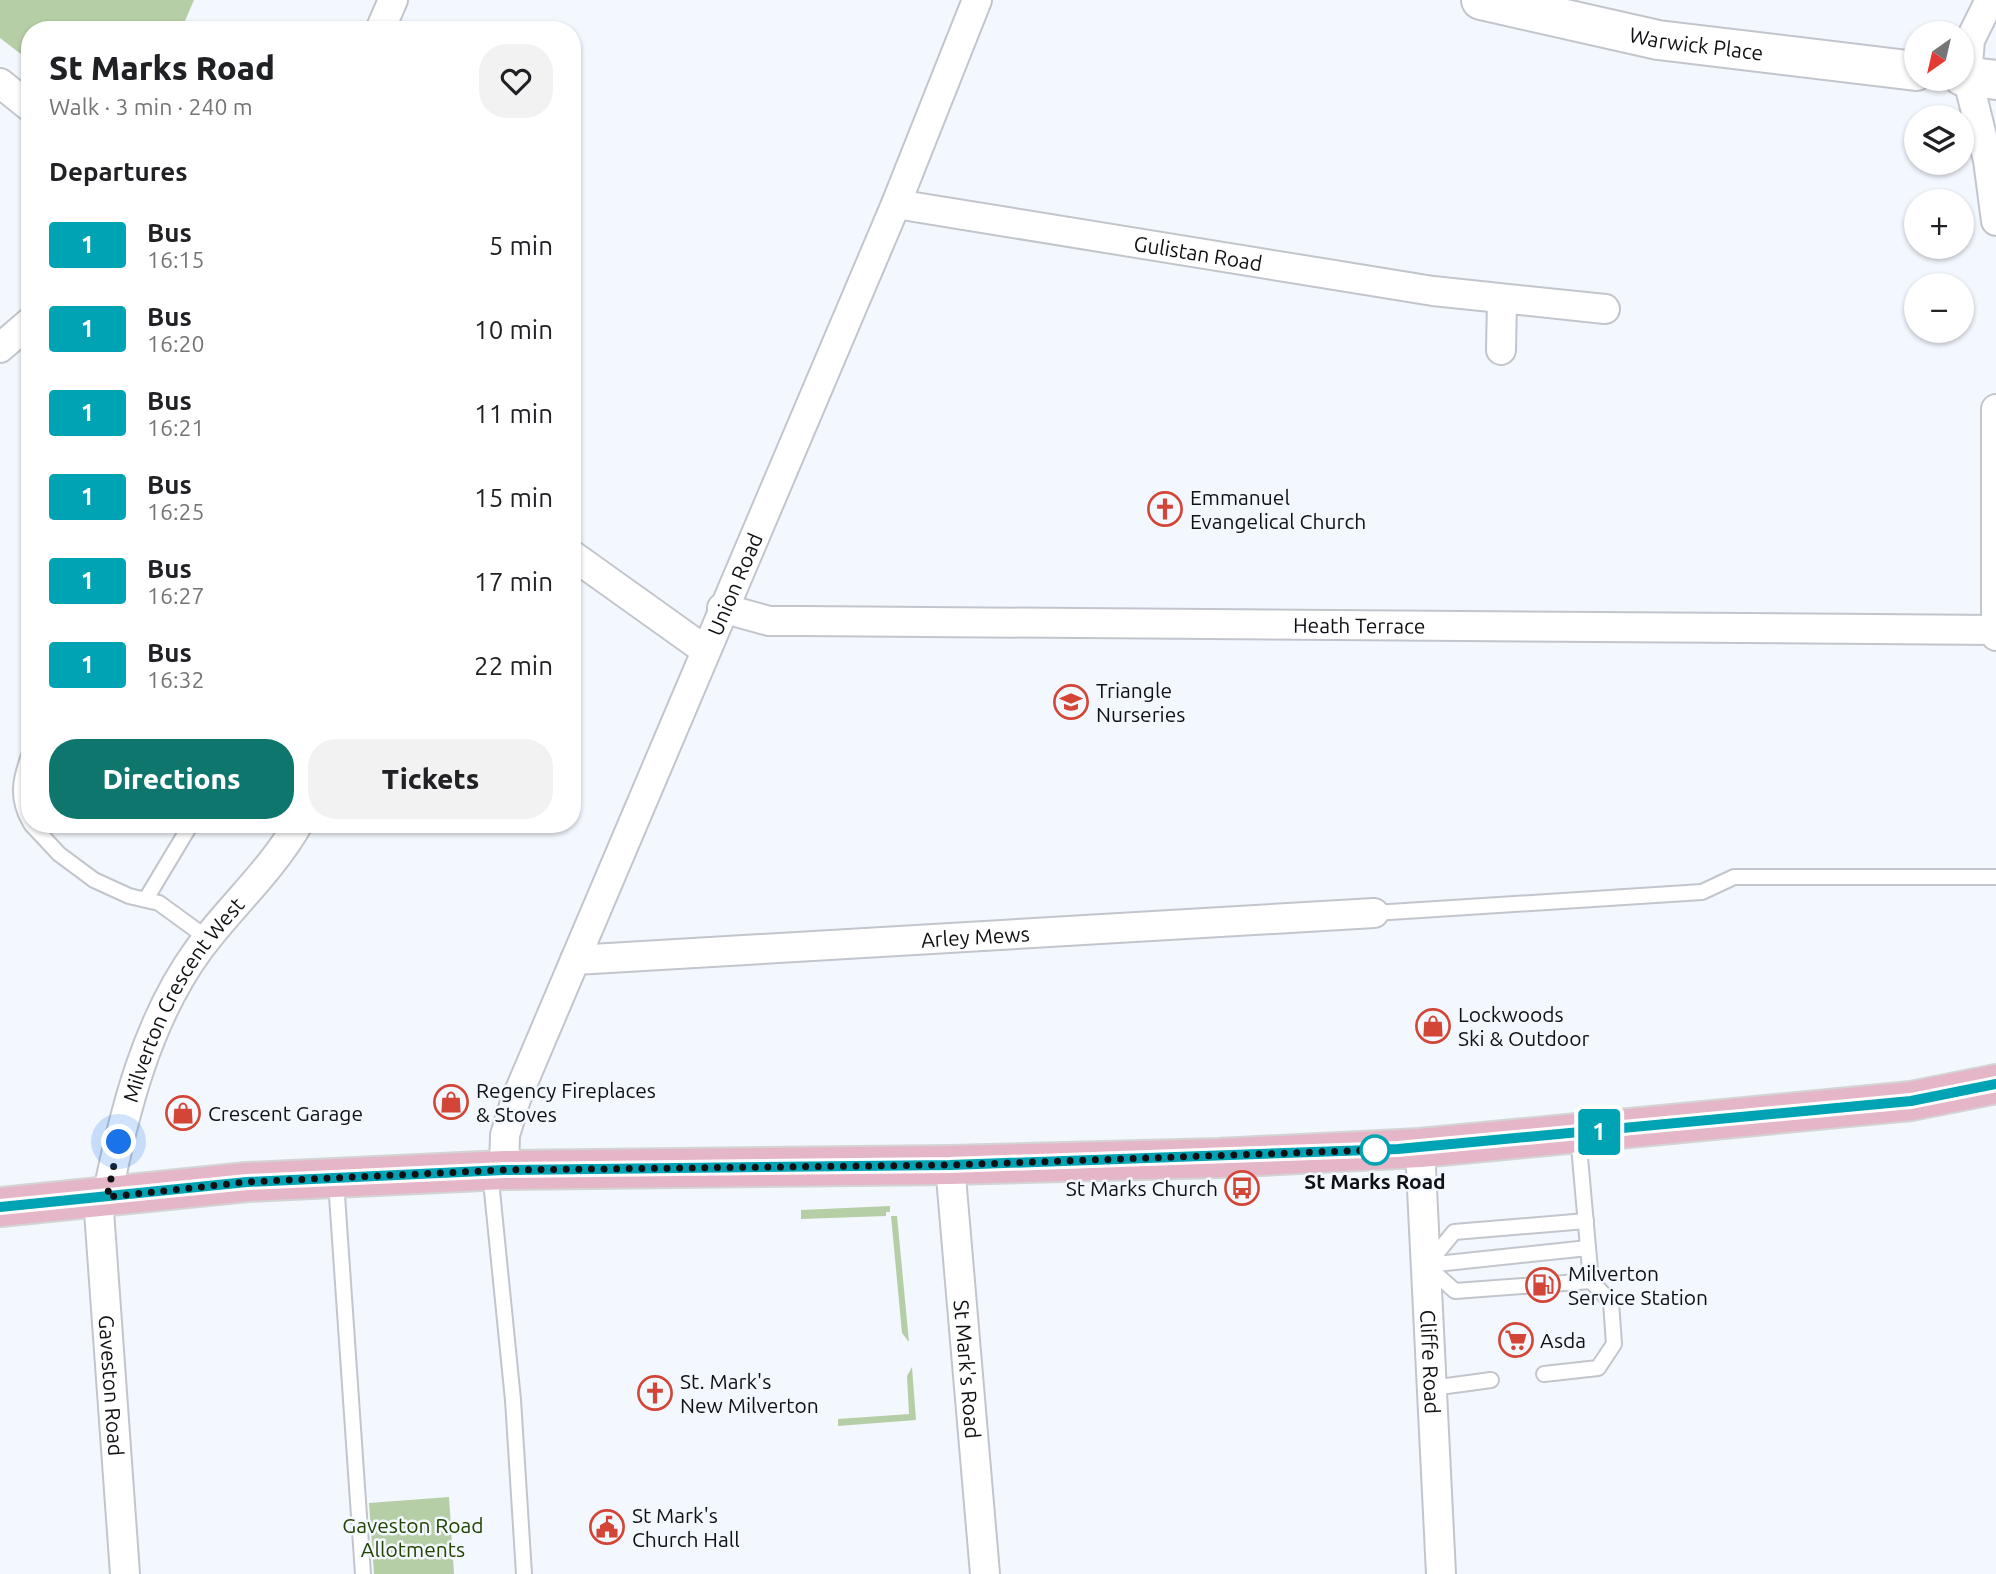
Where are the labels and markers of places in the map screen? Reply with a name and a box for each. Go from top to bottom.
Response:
place label: Emmanuel Evangelical Church [1190,485,1366,533]
church icon: Emmanuel Evangelical Church [1146,490,1184,528]
place label: Triangle Nurseries [1096,678,1185,726]
school or university icon: Triangle Nurseries [1052,683,1090,721]
place label: Lockwoods Ski & Outdoor [1458,1002,1589,1050]
shop icon: Lockwoods Ski & Outdoor [1414,1007,1452,1045]
place label: Regency Fireplaces & Stoves [476,1078,656,1126]
shop icon: Regency Fireplaces & Stoves [432,1083,470,1121]
shop icon: Crescent Garage [164,1094,202,1132]
place label: Crescent Garage [208,1101,363,1125]
marker: St Marks Road [1360,1135,1390,1165]
bus stop icon: St Marks Church [1223,1169,1261,1207]
place label: St Marks Road [1304,1169,1446,1193]
place label: St Marks Church [1066,1176,1218,1200]
place label: Milverton Service Station [1568,1261,1708,1309]
fuel station icon: Milverton Service Station [1524,1266,1562,1304]
supermarket icon: Asda [1497,1321,1535,1359]
place label: Asda [1540,1328,1586,1352]
place label: St. Mark's New Milverton [680,1369,819,1417]
church icon: St. Mark's New Milverton [636,1374,674,1412]
place label: St Mark's Church Hall [632,1503,740,1551]
public building icon: St Mark's Church Hall [588,1508,626,1546]

